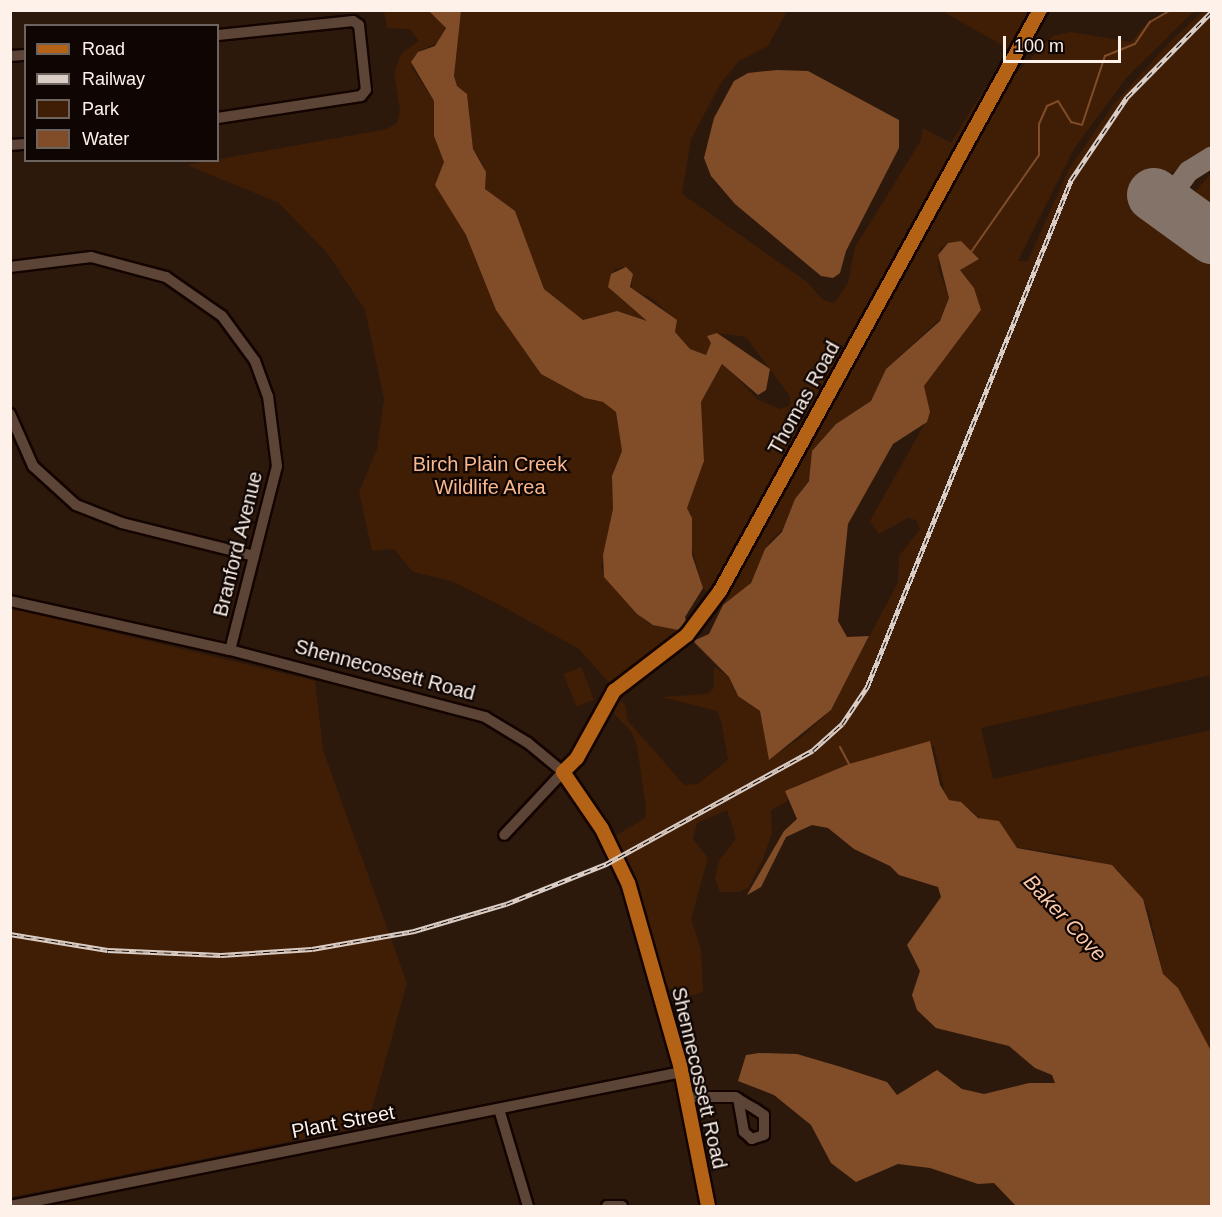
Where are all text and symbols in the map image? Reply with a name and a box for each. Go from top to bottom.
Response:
legend [24,24,219,162]
scale bar [1006,24,1124,62]
text: 100 m [1014,36,1064,56]
text: Road [82,39,125,59]
text: Railway [82,69,145,89]
text: Park [82,99,119,119]
text: Water [82,129,129,149]
street label: Thomas Road [763,337,845,459]
park label: Birch Plain Creek Wildlife Area [413,452,567,499]
street label: Branford Avenue [208,468,268,620]
street label: Shennecossett Road [292,634,478,706]
water label: Baker Cove [1018,869,1112,967]
street label: Shennecossett Road [666,985,732,1171]
street label: Plant Street [289,1100,397,1144]

